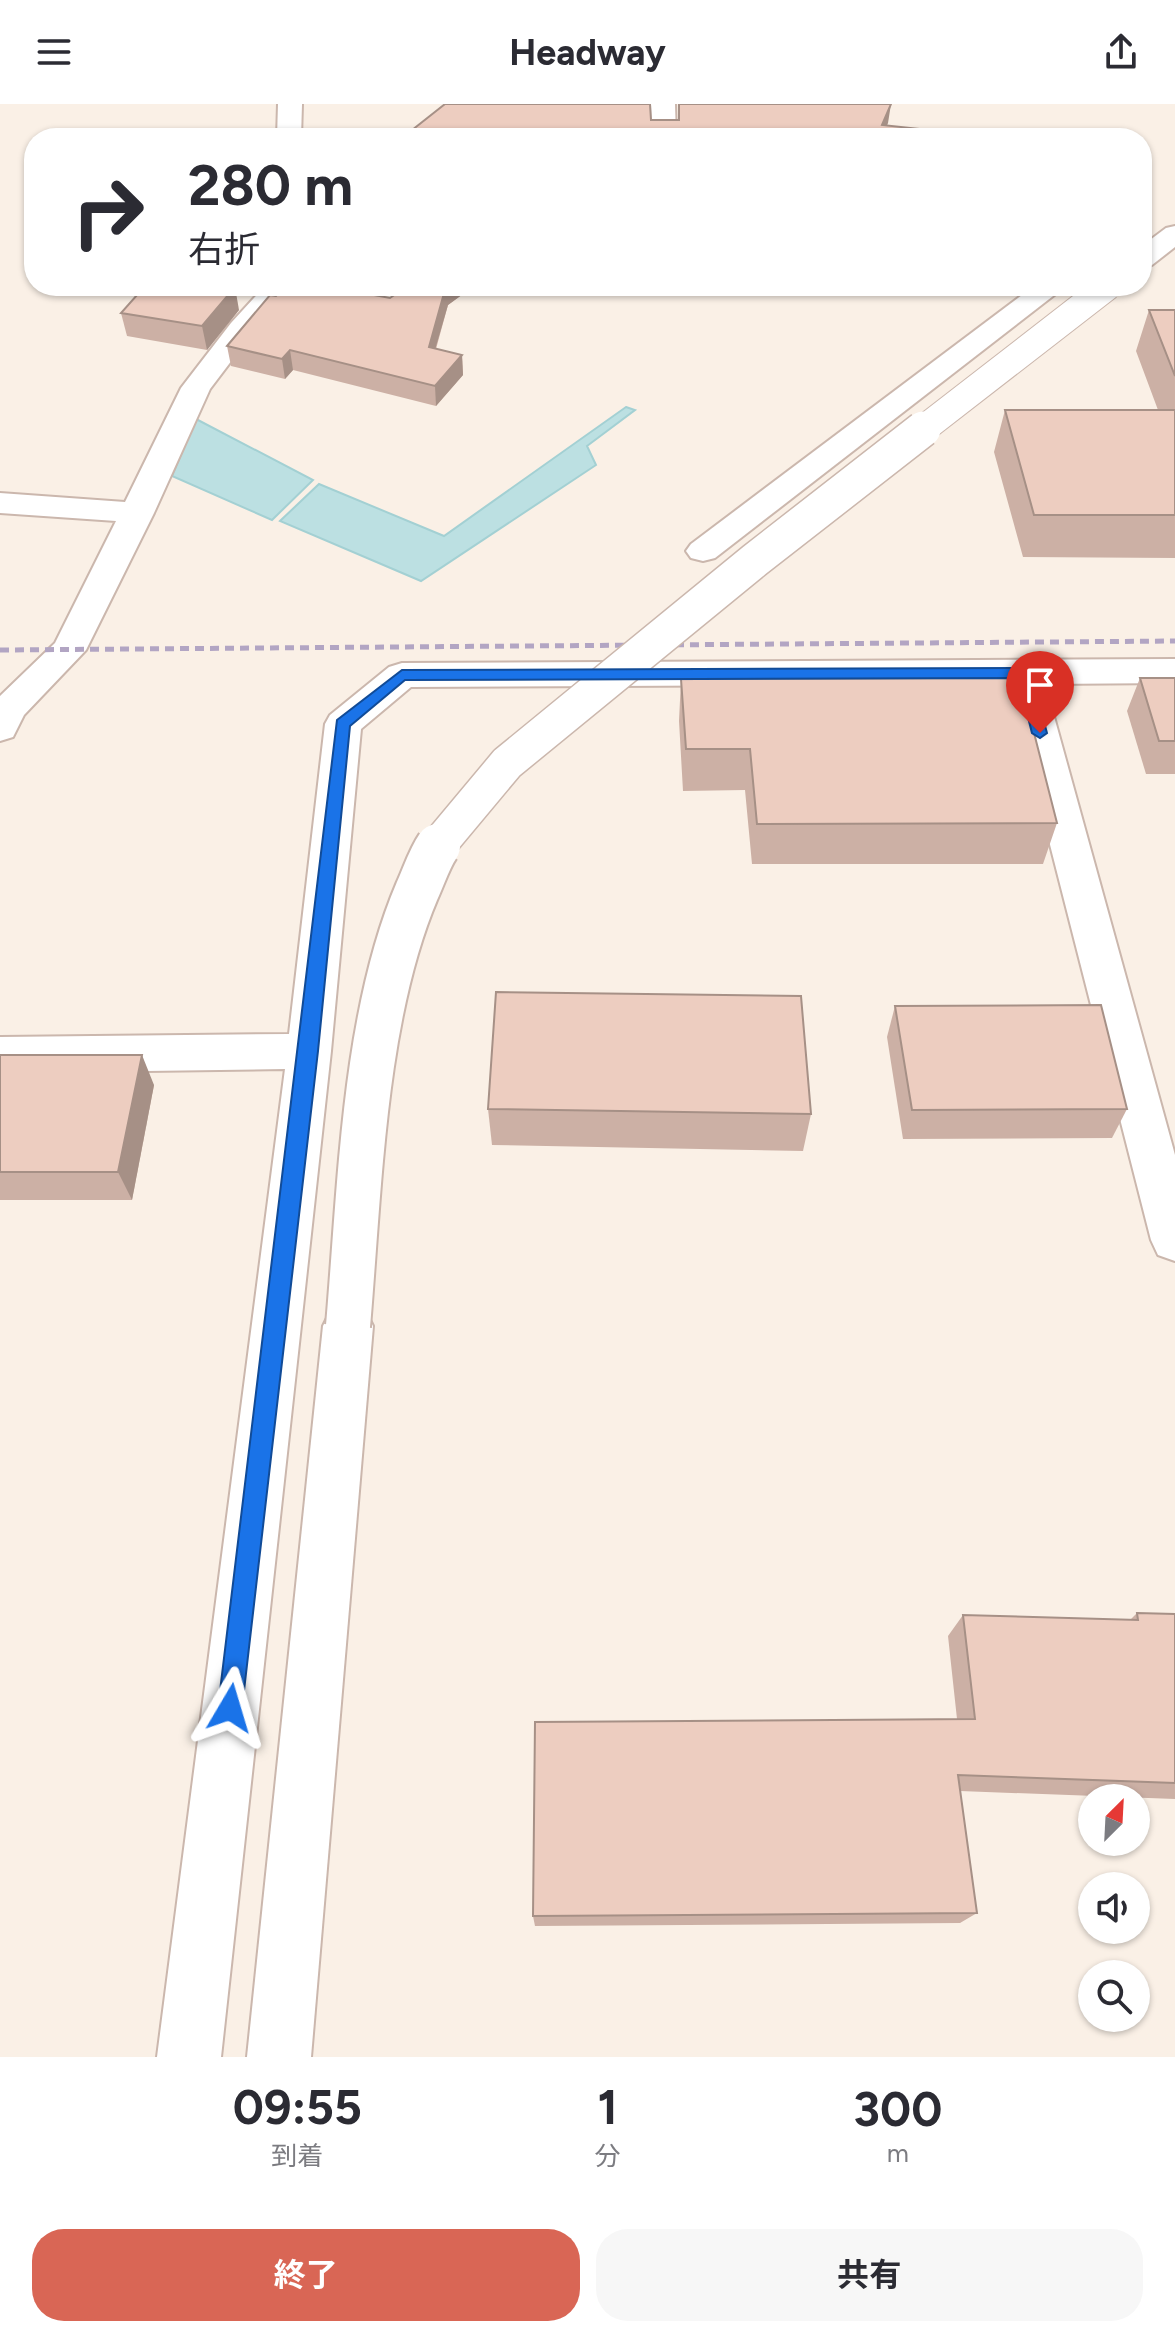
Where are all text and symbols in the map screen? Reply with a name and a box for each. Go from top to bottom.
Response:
icon: menu [32,30,76,74]
icon: share [1099,30,1143,74]
text: Headway [509,31,666,74]
text: 280 m [188,152,353,219]
icon: right [56,160,160,264]
text: 右折 [188,228,260,271]
pin [1006,651,1074,733]
icon: arrive [1018,663,1062,707]
position arrow [188,1666,272,1750]
north arrow [1078,1784,1150,1856]
map controls [1078,1784,1150,2032]
button: sound [1078,1872,1150,1944]
button: search [1078,1960,1150,2032]
text: 09:55 [233,2078,362,2136]
text: 1 [597,2078,618,2136]
text: 300 [853,2080,942,2138]
text: m [887,2137,909,2169]
text: 到着 [271,2140,323,2172]
text: 分 [595,2140,621,2172]
button: 終了 [32,2229,580,2321]
button: 共有 [596,2229,1143,2321]

